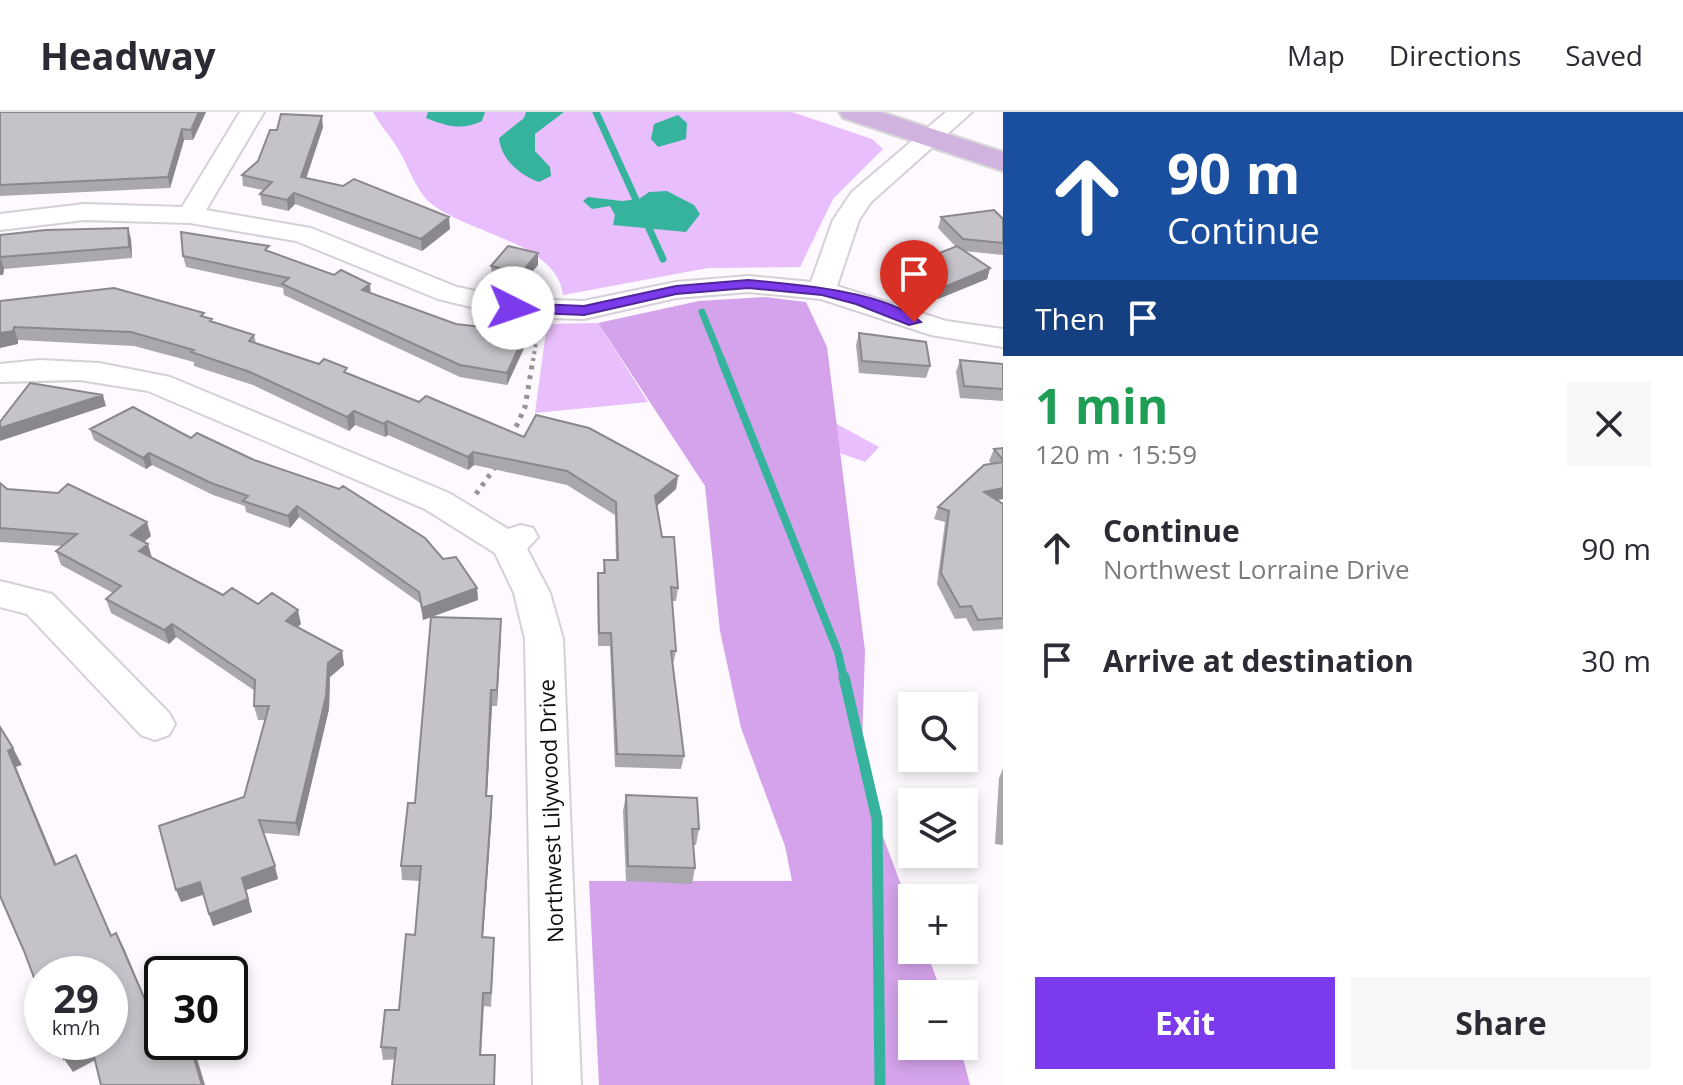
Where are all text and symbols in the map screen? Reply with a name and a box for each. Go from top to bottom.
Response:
text: Headway [40,29,216,81]
text: Map [1287,36,1345,74]
text: Directions [1389,36,1521,74]
text: Saved [1565,36,1643,74]
text: 90 m [1167,134,1301,210]
icon: ahead [1035,144,1139,248]
text: Continue [1167,206,1320,255]
pin [880,240,948,322]
icon: arrive [892,252,936,296]
position arrow [471,266,555,350]
icon: arrive [1121,296,1165,340]
text: Then [1035,298,1105,339]
text: 1 min [1035,373,1168,438]
button: close [1567,382,1651,466]
text: 120 m · 15:59 [1035,436,1197,472]
text: Continue [1103,510,1240,551]
icon: ahead [1035,526,1079,570]
text: 90 m [1581,528,1651,569]
text: Northwest Lorraine Drive [1103,551,1410,587]
icon: arrive [1035,638,1079,682]
text: Arrive at destination [1103,640,1414,681]
text: 30 m [1581,640,1651,681]
street label: Northwest Lilywood Drive [530,679,570,943]
map controls [898,692,978,1060]
button: search [898,692,978,772]
button: layers [898,788,978,868]
button: + [898,884,978,964]
speed limit sign: 30 [144,956,248,1060]
text: 29 [53,970,99,1025]
button: Exit [1035,977,1335,1069]
button: Share [1351,977,1651,1069]
button: − [898,980,978,1060]
text: km/h [52,1014,100,1041]

